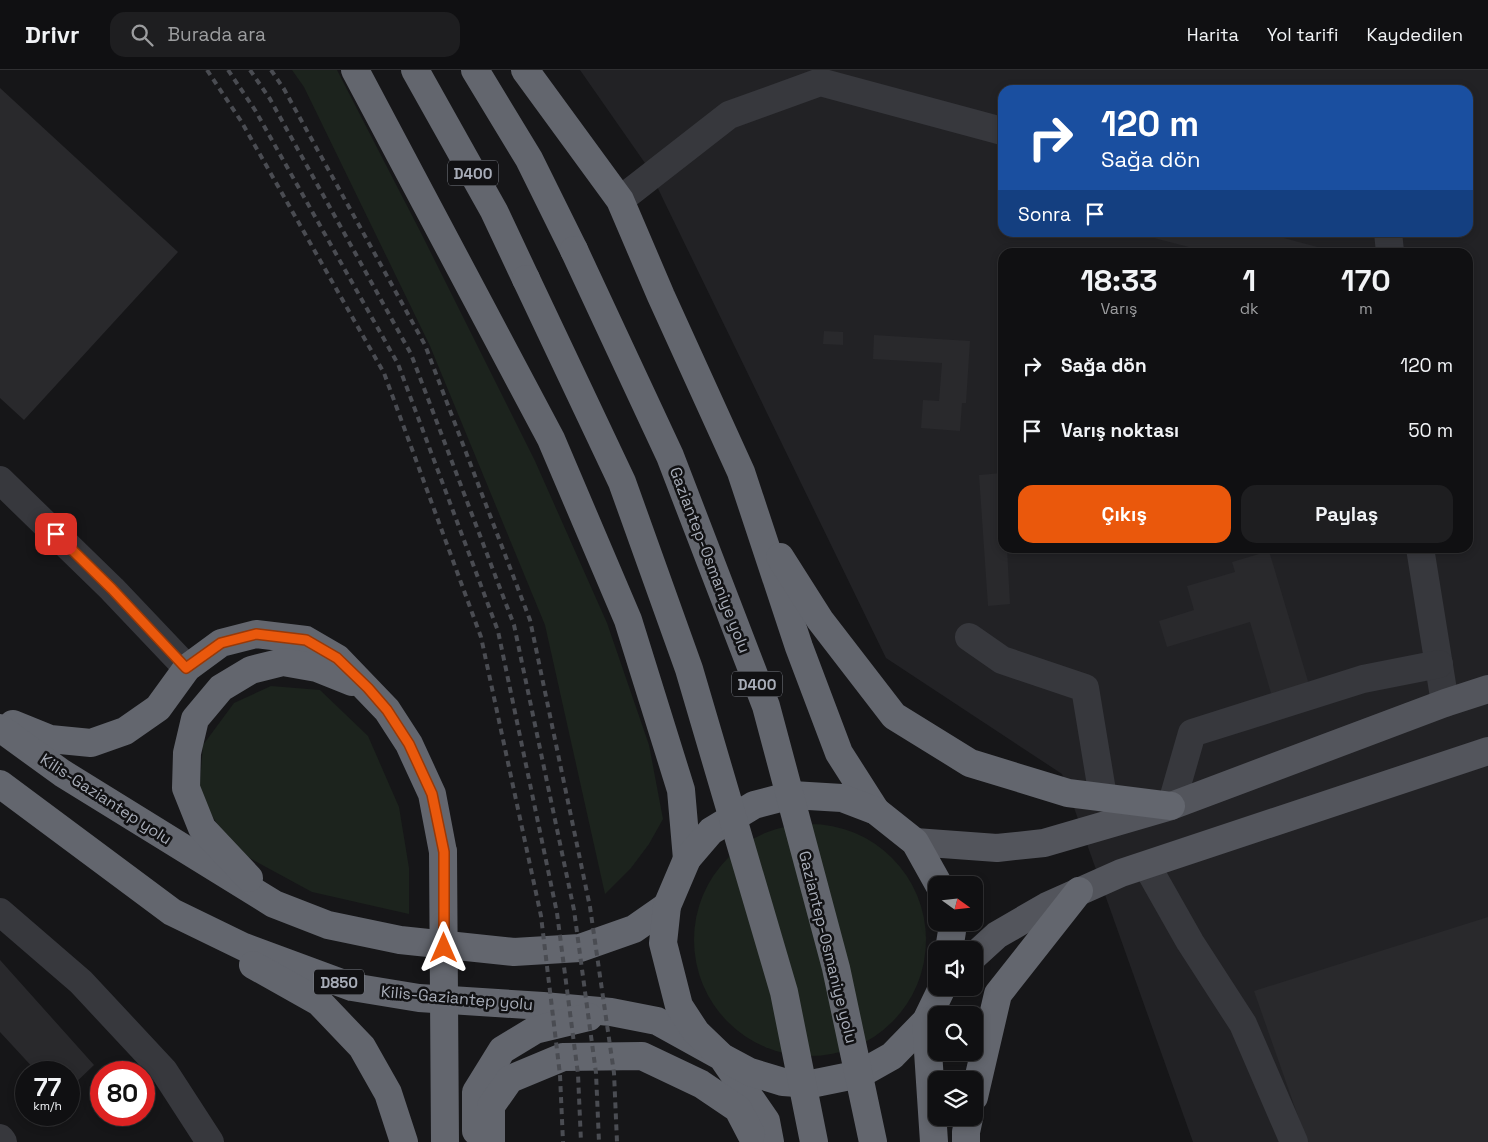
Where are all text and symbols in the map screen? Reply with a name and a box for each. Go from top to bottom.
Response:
search box [110,12,460,57]
text: Drivr [25,19,80,50]
icon: search [128,21,156,49]
text: Burada ara [168,22,266,47]
text: Harita [1187,23,1239,46]
text: Yol tarifi [1267,23,1339,46]
text: Kaydedilen [1367,23,1463,46]
text: 120 m [1101,102,1199,146]
icon: right [1018,105,1083,170]
text: Sağa dön [1101,145,1201,173]
road number: D400 [448,160,498,186]
icon: arrive [1081,200,1109,228]
text: Sonra [1018,202,1071,227]
text: 18:33 [1080,261,1157,300]
text: 1 [1242,261,1256,300]
text: 170 [1341,261,1391,300]
text: Varış [1100,298,1137,319]
text: dk [1240,298,1259,319]
text: m [1359,298,1373,319]
icon: right [1018,352,1046,380]
text: Sağa dön [1061,353,1147,378]
text: 120 m [1400,353,1453,378]
icon: arrive [1018,417,1046,445]
text: Varış noktası [1061,418,1179,443]
text: 50 m [1408,418,1453,443]
street label: Gaziantep-Osmaniye yolu [665,464,755,656]
button: Çıkış [1018,485,1231,543]
button: Paylaş [1241,485,1453,543]
pin [35,513,77,555]
icon: arrive [42,520,70,548]
road number: D400 [732,672,782,696]
street label: Kilis-Gaziantep yolu [36,749,176,849]
street label: Gaziantep-Osmaniye yolu [794,849,862,1045]
north arrow [928,876,982,931]
map controls [928,876,983,1126]
position arrow [417,921,469,973]
button: sound [928,941,983,996]
road number: D850 [314,970,364,994]
street label: Kilis-Gaziantep yolu [380,981,534,1015]
button: search [928,1006,983,1061]
speed limit sign: 80 [90,1061,155,1126]
text: 77 [34,1071,61,1103]
button: layers [928,1071,983,1126]
text: km/h [33,1098,62,1114]

